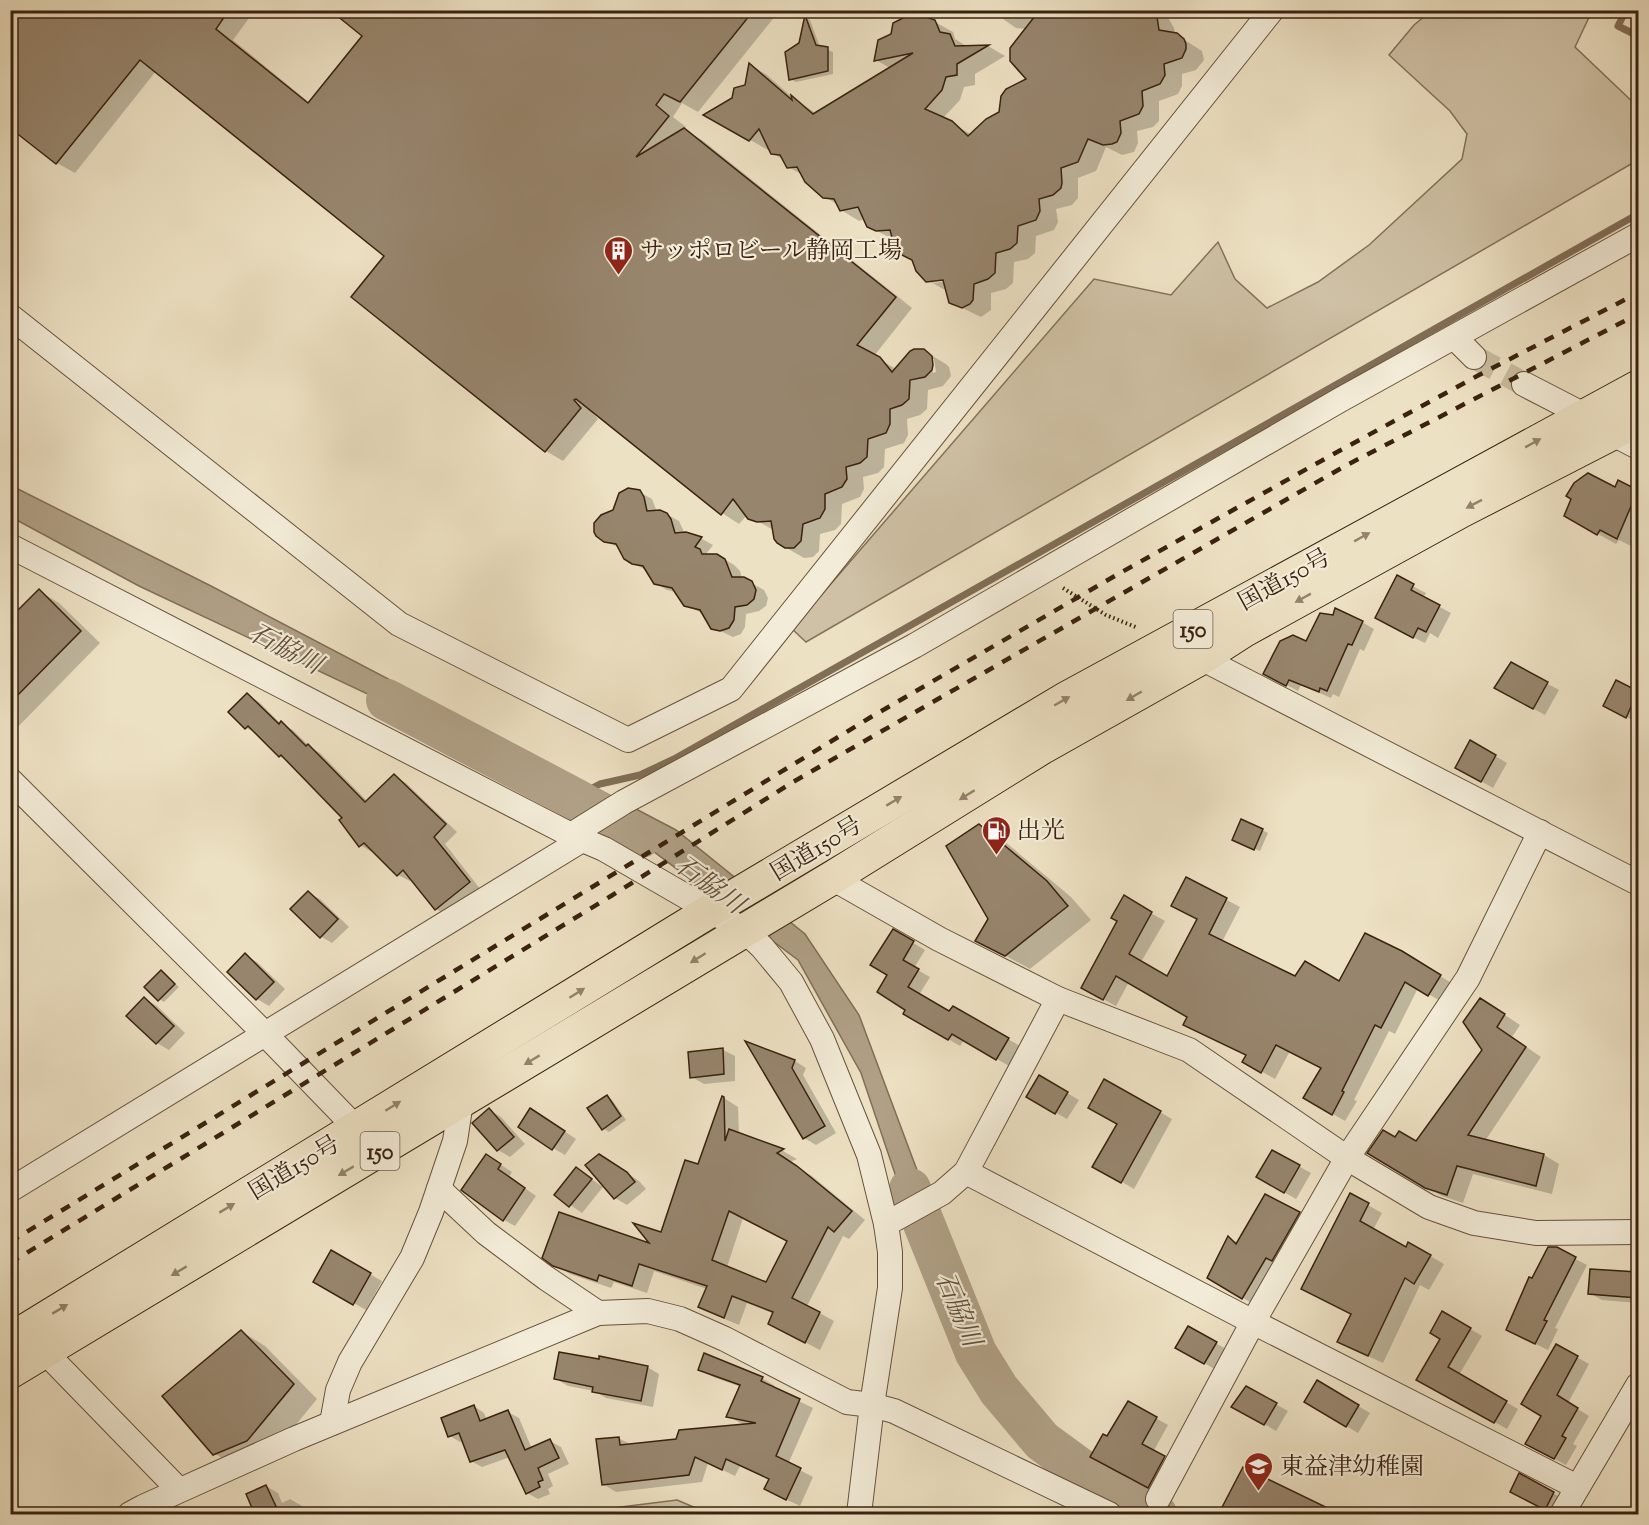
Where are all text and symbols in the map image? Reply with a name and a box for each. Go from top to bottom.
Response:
building icon: サッポロビール静岡工場 [603,234,635,276]
place label: サッポロビール静岡工場 [640,235,902,269]
one-way arrow [1524,438,1541,448]
one-way arrow [1466,499,1483,509]
one-way arrow [1353,532,1370,542]
street label: 国道150号 [1233,541,1337,620]
one-way arrow [1294,593,1311,603]
road number: 150 [1174,610,1212,648]
water label: 石脇川 [242,616,331,686]
one-way arrow [1126,690,1143,700]
one-way arrow [1054,696,1071,706]
one-way arrow [958,789,975,800]
one-way arrow [886,796,902,807]
street label: 国道150号 [765,809,869,890]
fuel station icon: 出光 [980,814,1012,856]
place label: 出光 [1017,815,1065,849]
water label: 石脇川 [666,848,753,926]
one-way arrow [690,953,706,964]
one-way arrow [569,987,585,998]
one-way arrow [524,1054,540,1065]
one-way arrow [385,1101,401,1112]
street label: 国道150号 [243,1128,347,1209]
road number: 150 [360,1132,400,1170]
one-way arrow [338,1165,354,1176]
one-way arrow [219,1202,235,1213]
one-way arrow [170,1266,187,1276]
water label: 石脇川 [924,1267,990,1356]
one-way arrow [52,1304,68,1315]
school or university icon: 東益津幼稚園 [1243,1450,1275,1492]
place label: 東益津幼稚園 [1280,1451,1424,1485]

